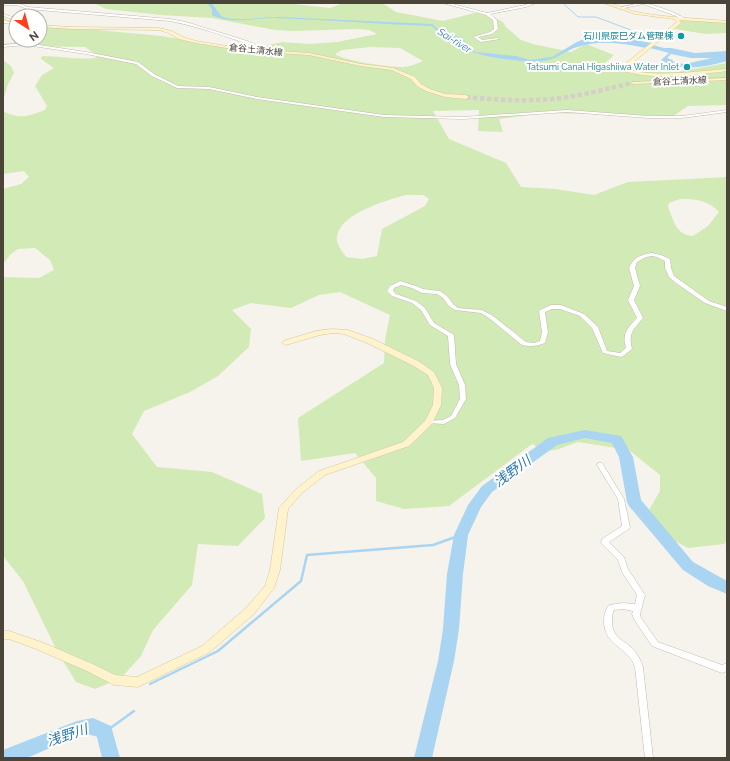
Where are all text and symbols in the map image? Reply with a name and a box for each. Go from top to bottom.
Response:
north arrow [8,8,48,48]
water label: Sai-river [435,25,474,55]
text: N [26,28,41,43]
place label: 石川県辰巳ダム管理棟 [583,30,674,41]
marker: 石川県辰巳ダム管理棟 [676,31,686,41]
street label: 倉谷土清水線 [229,42,284,58]
place label: Tatsumi Canal Higashiiwa Water Inlet [527,62,679,72]
marker: Tatsumi Canal Higashiiwa Water Inlet [682,62,692,72]
street label: 倉谷土清水線 [653,75,708,87]
water label: 浅野川 [490,451,535,490]
water label: 浅野川 [45,720,91,749]

